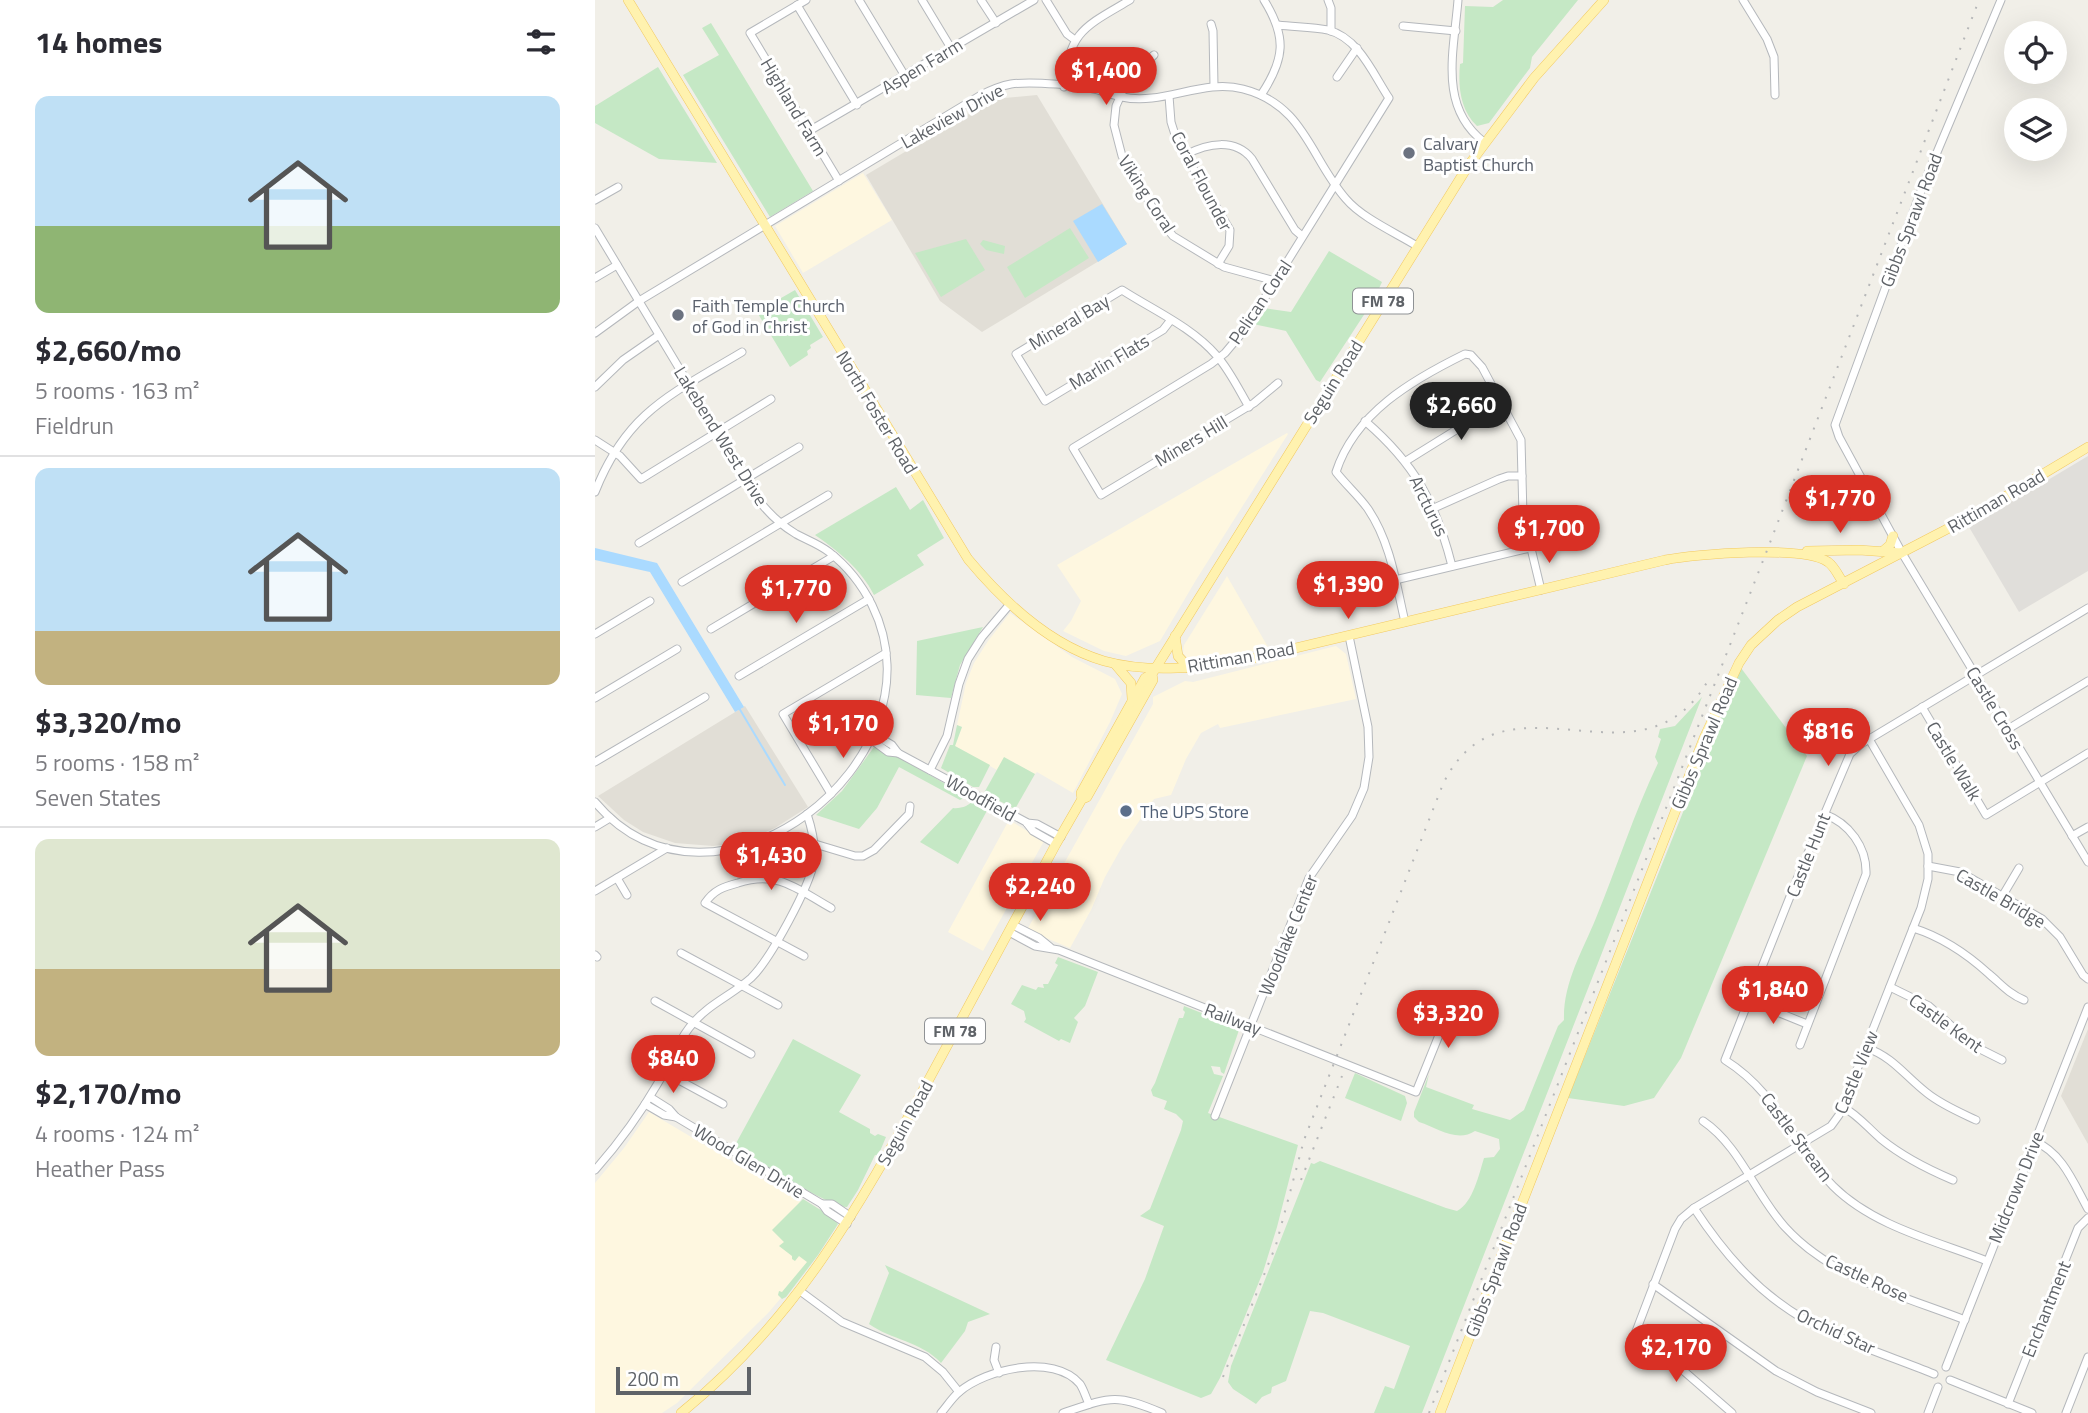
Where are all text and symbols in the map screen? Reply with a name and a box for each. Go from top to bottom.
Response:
text: 14 homes [35,19,162,65]
map controls [2004,21,2067,161]
button: locate [2004,21,2067,84]
icon: filters [522,23,560,61]
street label: Aspen Farm [876,31,968,101]
pin: $1,400 [1049,48,1163,107]
text: $1,400 [1071,52,1141,87]
street label: Highland Farm [754,53,834,161]
street label: Lakeview Drive [896,77,1008,155]
button: layers [2004,98,2067,161]
street label: Coral Flounder [1164,126,1240,236]
place label: Calvary Baptist Church [1423,130,1534,178]
icon: home [235,142,361,268]
marker: Calvary Baptist Church [1401,145,1417,161]
street label: Gibbs Sprawl Road [1873,149,1949,291]
street label: Viking Coral [1112,150,1182,238]
street label: Pelican Coral [1222,254,1298,350]
street label: Mineral Bay [1024,287,1115,357]
road number: FM 78 [1353,288,1413,314]
place label: Faith Temple Church of God in Christ [692,292,845,340]
marker: Faith Temple Church of God in Christ [670,307,686,323]
text: $2,660/mo [35,327,181,373]
street label: Marlin Flats [1064,327,1154,397]
street label: Seguin Road [1297,335,1369,429]
street label: North Foster Road [830,345,924,479]
street label: Lakebend West Drive [667,361,775,511]
text: 5 rooms · 163 m² [35,373,199,408]
pin: $2,660 [1404,382,1518,442]
text: $2,660 [1426,387,1496,422]
text: Fieldrun [35,408,114,443]
street label: Miners Hill [1149,409,1233,473]
street label: Rittiman Road [1942,462,2050,540]
street label: Arcturus [1403,471,1455,541]
pin: $1,770 [1783,476,1897,535]
text: $1,770 [1805,480,1875,515]
pin: $1,700 [1492,505,1606,565]
text: $1,700 [1514,510,1584,545]
icon: home [235,514,361,640]
pin: $1,390 [1291,562,1405,621]
pin: $1,770 [739,566,853,625]
text: $1,390 [1313,566,1383,601]
text: $1,770 [761,570,831,605]
street label: Rittiman Road [1185,634,1297,680]
street label: Castle Cross [1960,661,2030,755]
street label: Gibbs Sprawl Road [1664,673,1744,813]
text: $3,320/mo [35,699,181,745]
pin: $1,170 [786,700,900,760]
text: $1,170 [808,705,878,740]
pin: $816 [1787,708,1869,768]
text: $816 [1802,713,1854,748]
street label: Castle Walk [1920,716,1988,806]
text: 5 rooms · 158 m² [35,745,199,780]
street label: Woodfield [941,768,1021,828]
text: Seven States [35,780,161,815]
place label: The UPS Store [1140,798,1249,825]
marker: The UPS Store [1118,803,1134,819]
street label: Castle Hunt [1779,808,1837,901]
pin: $1,430 [714,832,828,892]
text: $1,430 [736,837,806,872]
street label: Castle Bridge [1951,861,2051,935]
pin: $2,240 [983,864,1097,923]
text: $2,240 [1005,868,1075,903]
street label: Woodlake Center [1251,870,1325,1000]
icon: home [235,885,361,1011]
pin: $1,840 [1716,967,1830,1026]
text: $1,840 [1738,971,1808,1006]
street label: Castle Kent [1903,987,1989,1060]
pin: $3,320 [1391,990,1505,1050]
text: $3,320 [1413,995,1483,1030]
street label: Railway [1200,996,1266,1042]
road number: FM 78 [925,1018,985,1044]
street label: Castle View [1827,1026,1885,1118]
pin: $840 [632,1036,714,1095]
text: $840 [647,1040,699,1075]
text: $2,170/mo [35,1070,181,1116]
street label: Seguin Road [870,1075,940,1171]
street label: Castle Stream [1754,1087,1840,1187]
text: 4 rooms · 124 m² [35,1116,199,1151]
street label: Wood Glen Drive [688,1117,810,1205]
street label: Midcrown Drive [1981,1127,2051,1247]
text: Heather Pass [35,1151,165,1186]
street label: Gibbs Sprawl Road [1458,1199,1534,1341]
street label: Castle Rose [1821,1247,1913,1309]
street label: Enchantment [2014,1256,2078,1361]
street label: Orchid Star [1792,1301,1880,1361]
pin: $2,170 [1619,1324,1733,1384]
text: $2,170 [1641,1329,1711,1364]
scale bar [616,1364,751,1396]
text: 200 m [627,1364,679,1393]

